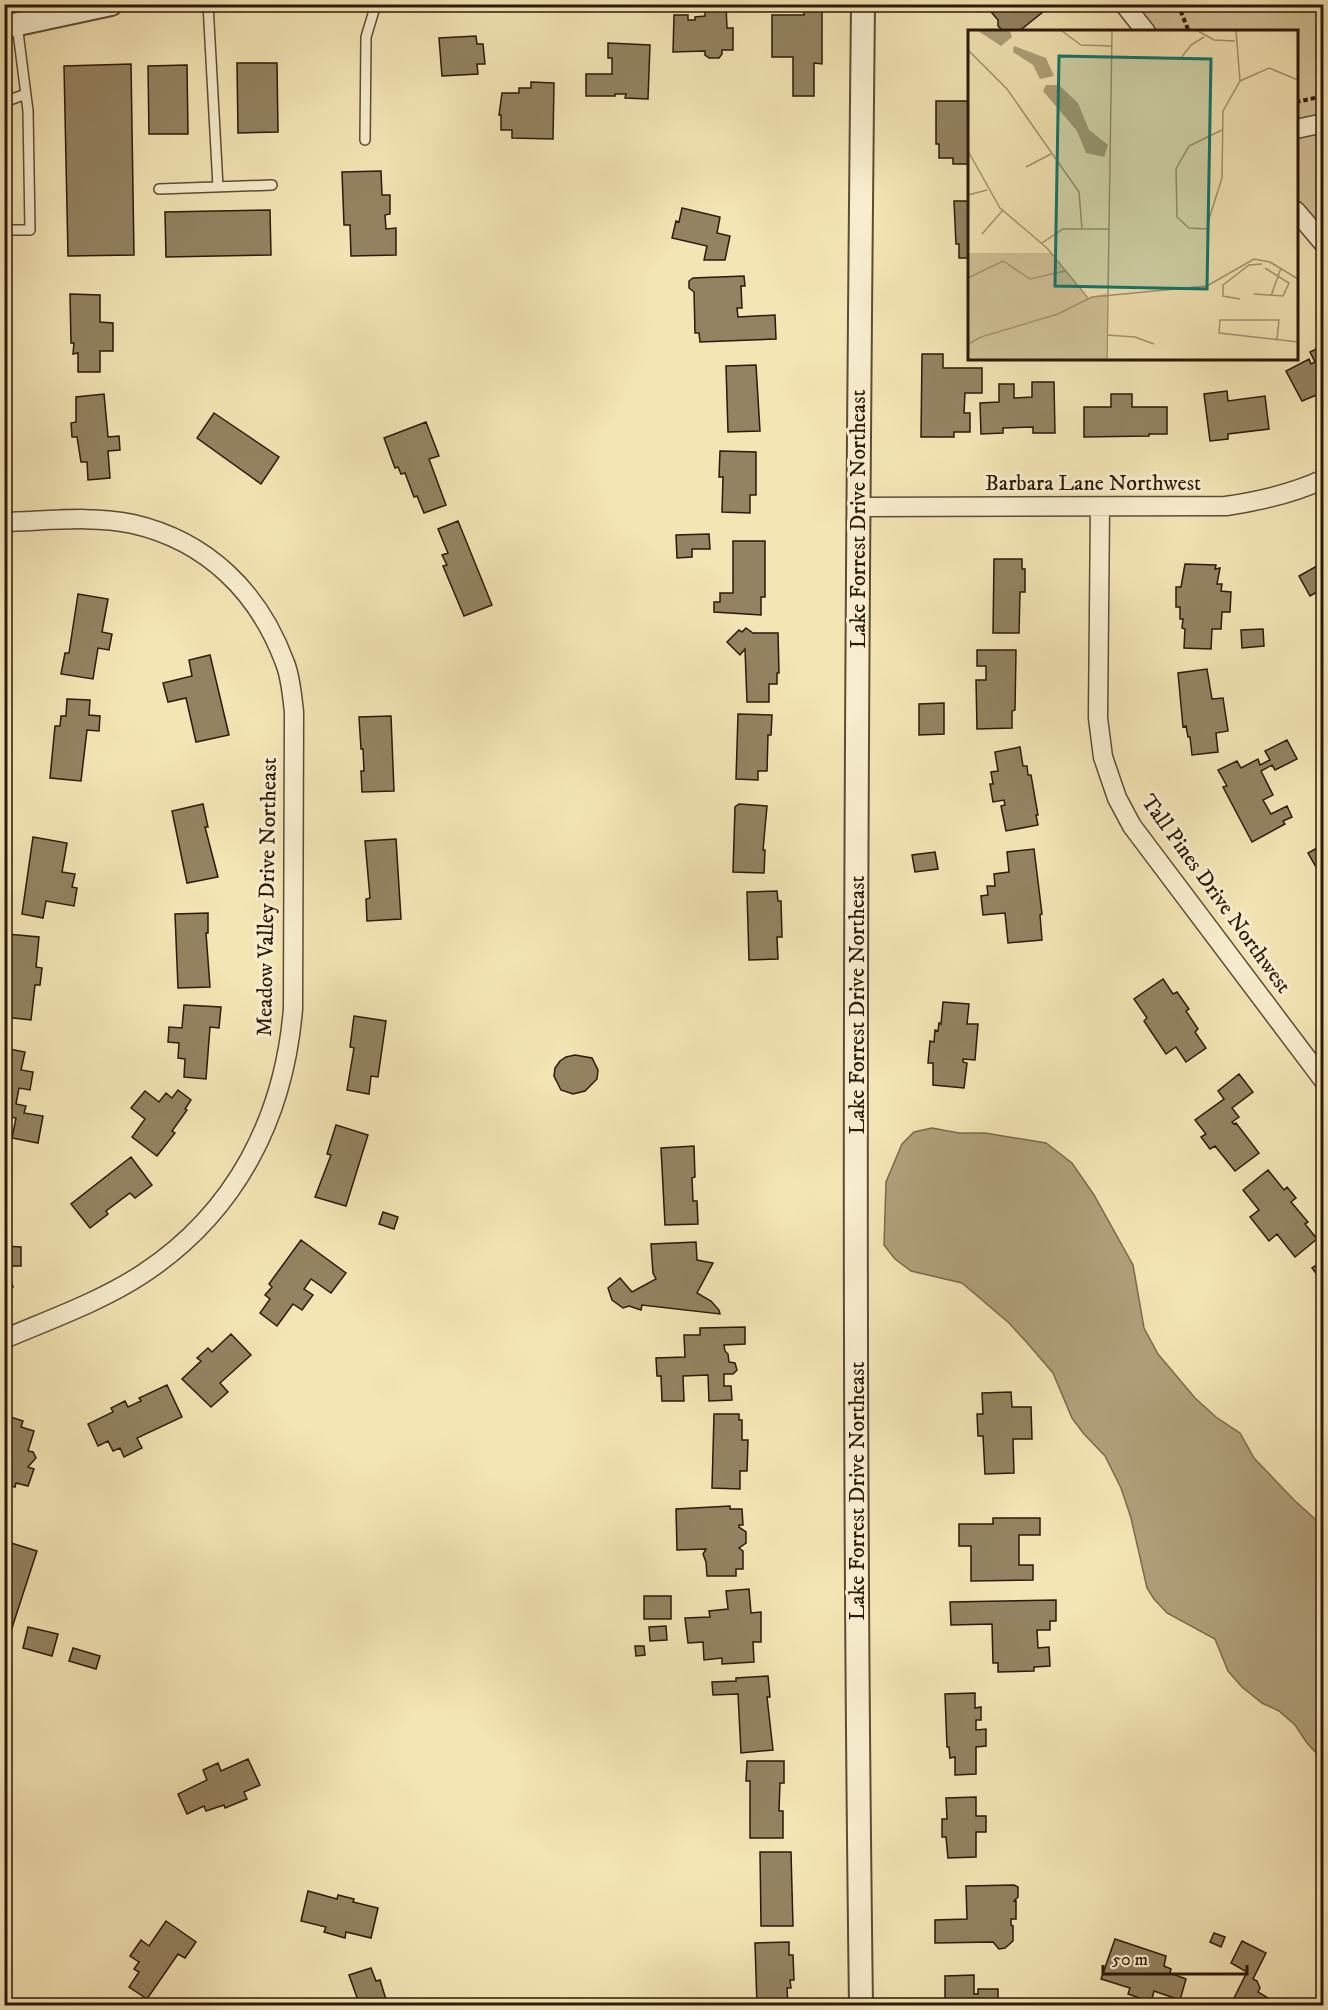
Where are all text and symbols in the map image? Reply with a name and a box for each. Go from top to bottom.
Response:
inset map [968,30,1298,360]
street label: Lake Forrest Drive Northeast [845,389,872,649]
street label: Barbara Lane Northwest [985,470,1201,497]
street label: Meadow Valley Drive Northeast [251,757,283,1037]
street label: Tall Pines Drive Northwest [1135,789,1297,999]
street label: Lake Forrest Drive Northeast [844,875,871,1135]
street label: Lake Forrest Drive Northeast [844,1361,871,1621]
scale bar [1103,1938,1247,1976]
text: 50 m [1112,1949,1148,1971]

